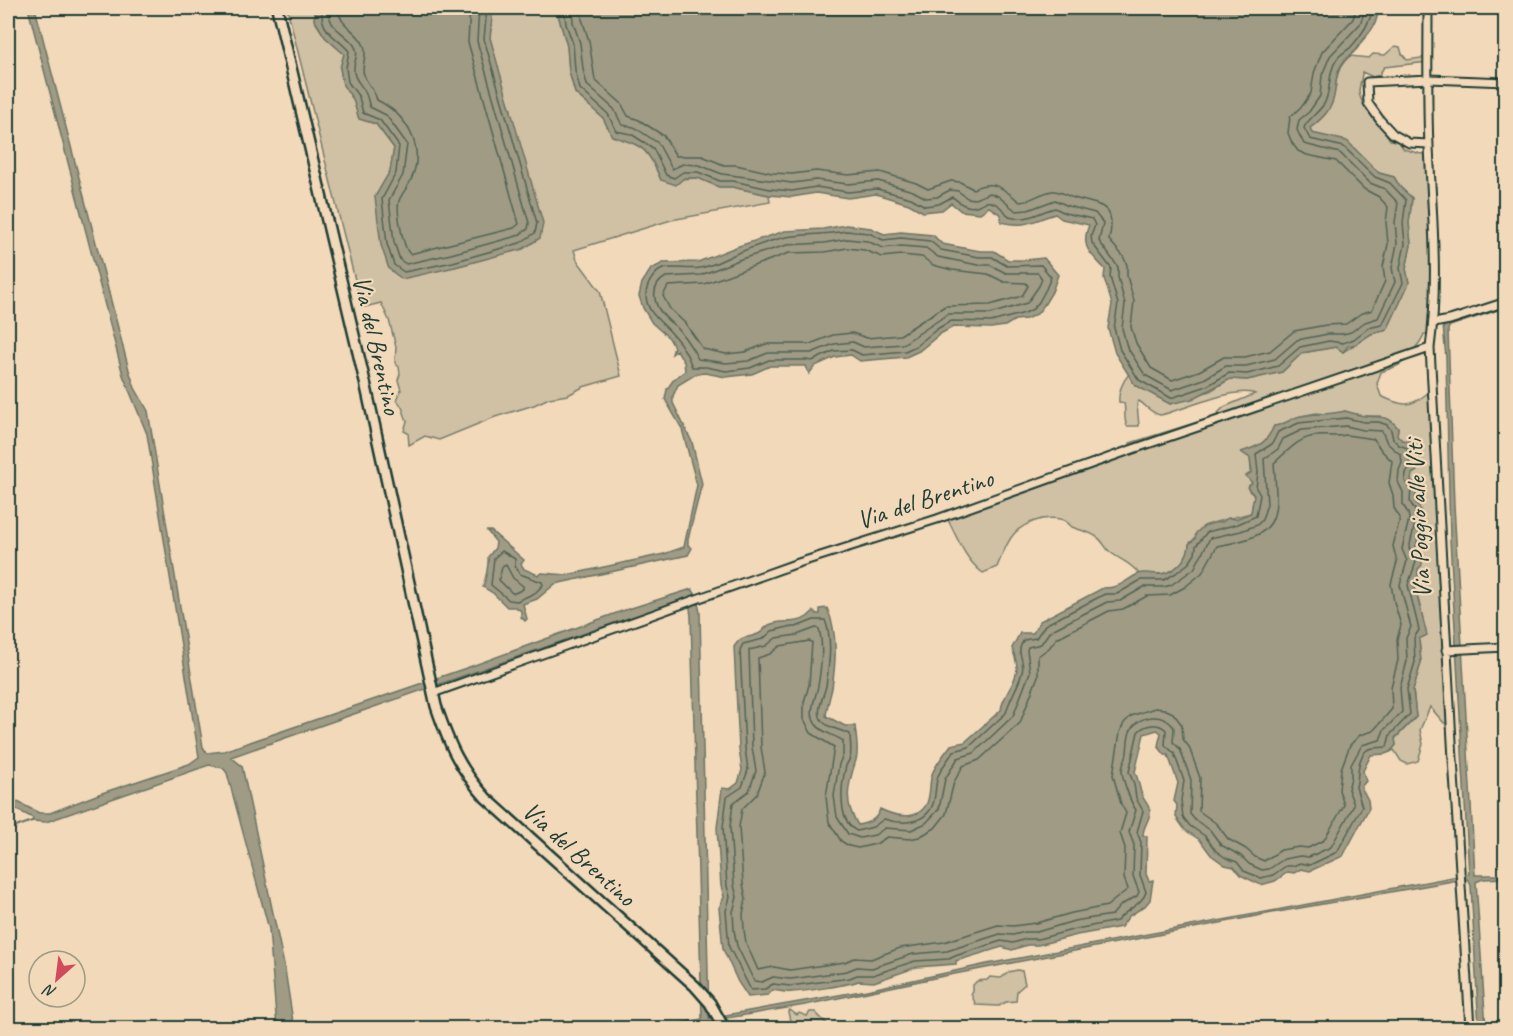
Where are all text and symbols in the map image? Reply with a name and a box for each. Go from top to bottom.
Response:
street label: Via del Brentino [345,273,409,419]
street label: Via Poggio alle Viti [1397,435,1439,599]
street label: Via del Brentino [853,461,999,536]
street label: Via del Brentino [516,795,644,915]
north arrow [27,949,87,1009]
text: N [39,979,59,1003]

